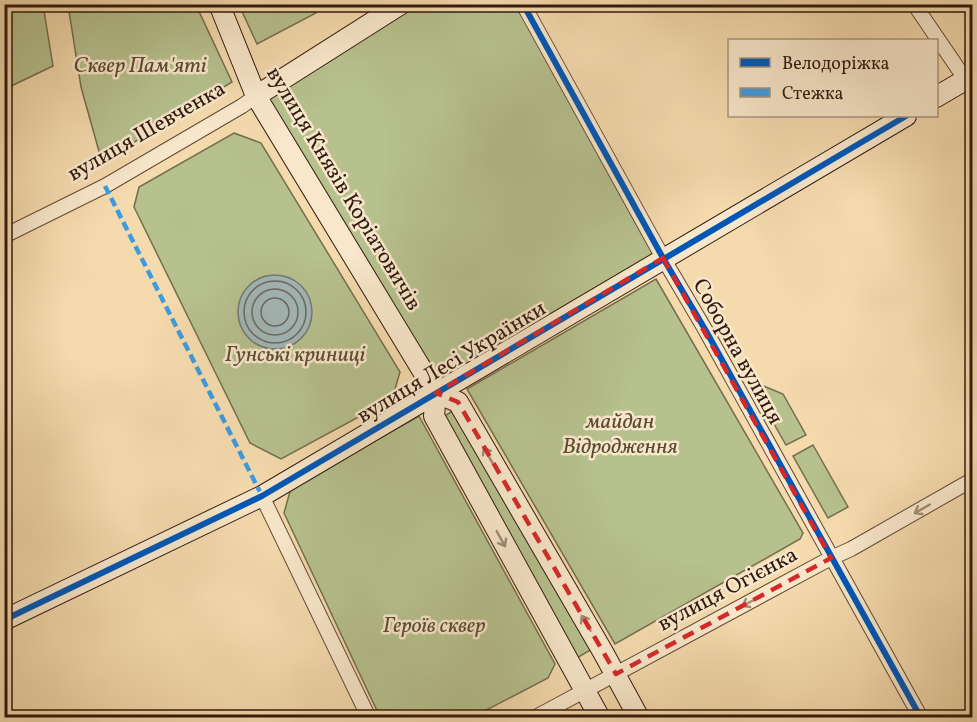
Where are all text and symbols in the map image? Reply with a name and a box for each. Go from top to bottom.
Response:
legend [728,39,938,117]
park label: Сквер Пам'яті [74,51,207,82]
text: Велодоріжка [782,52,890,77]
street label: вулиця Князів Коріатовичів [258,61,428,317]
street label: вулиця Шевченка [62,74,232,190]
text: Стежка [782,82,844,107]
street label: Соборна вулиця [684,273,790,431]
street label: вулиця Лесі Українки [352,294,552,432]
park label: Гунські криниці [225,340,366,371]
park label: майдан Відродження [562,407,678,463]
one-way arrow [482,447,494,464]
one-way arrow [913,504,931,515]
one-way arrow [495,530,507,547]
street label: вулиця Огієнка [652,540,804,640]
one-way arrow [742,596,759,608]
park label: Героїв сквер [383,611,485,642]
one-way arrow [580,615,592,632]

